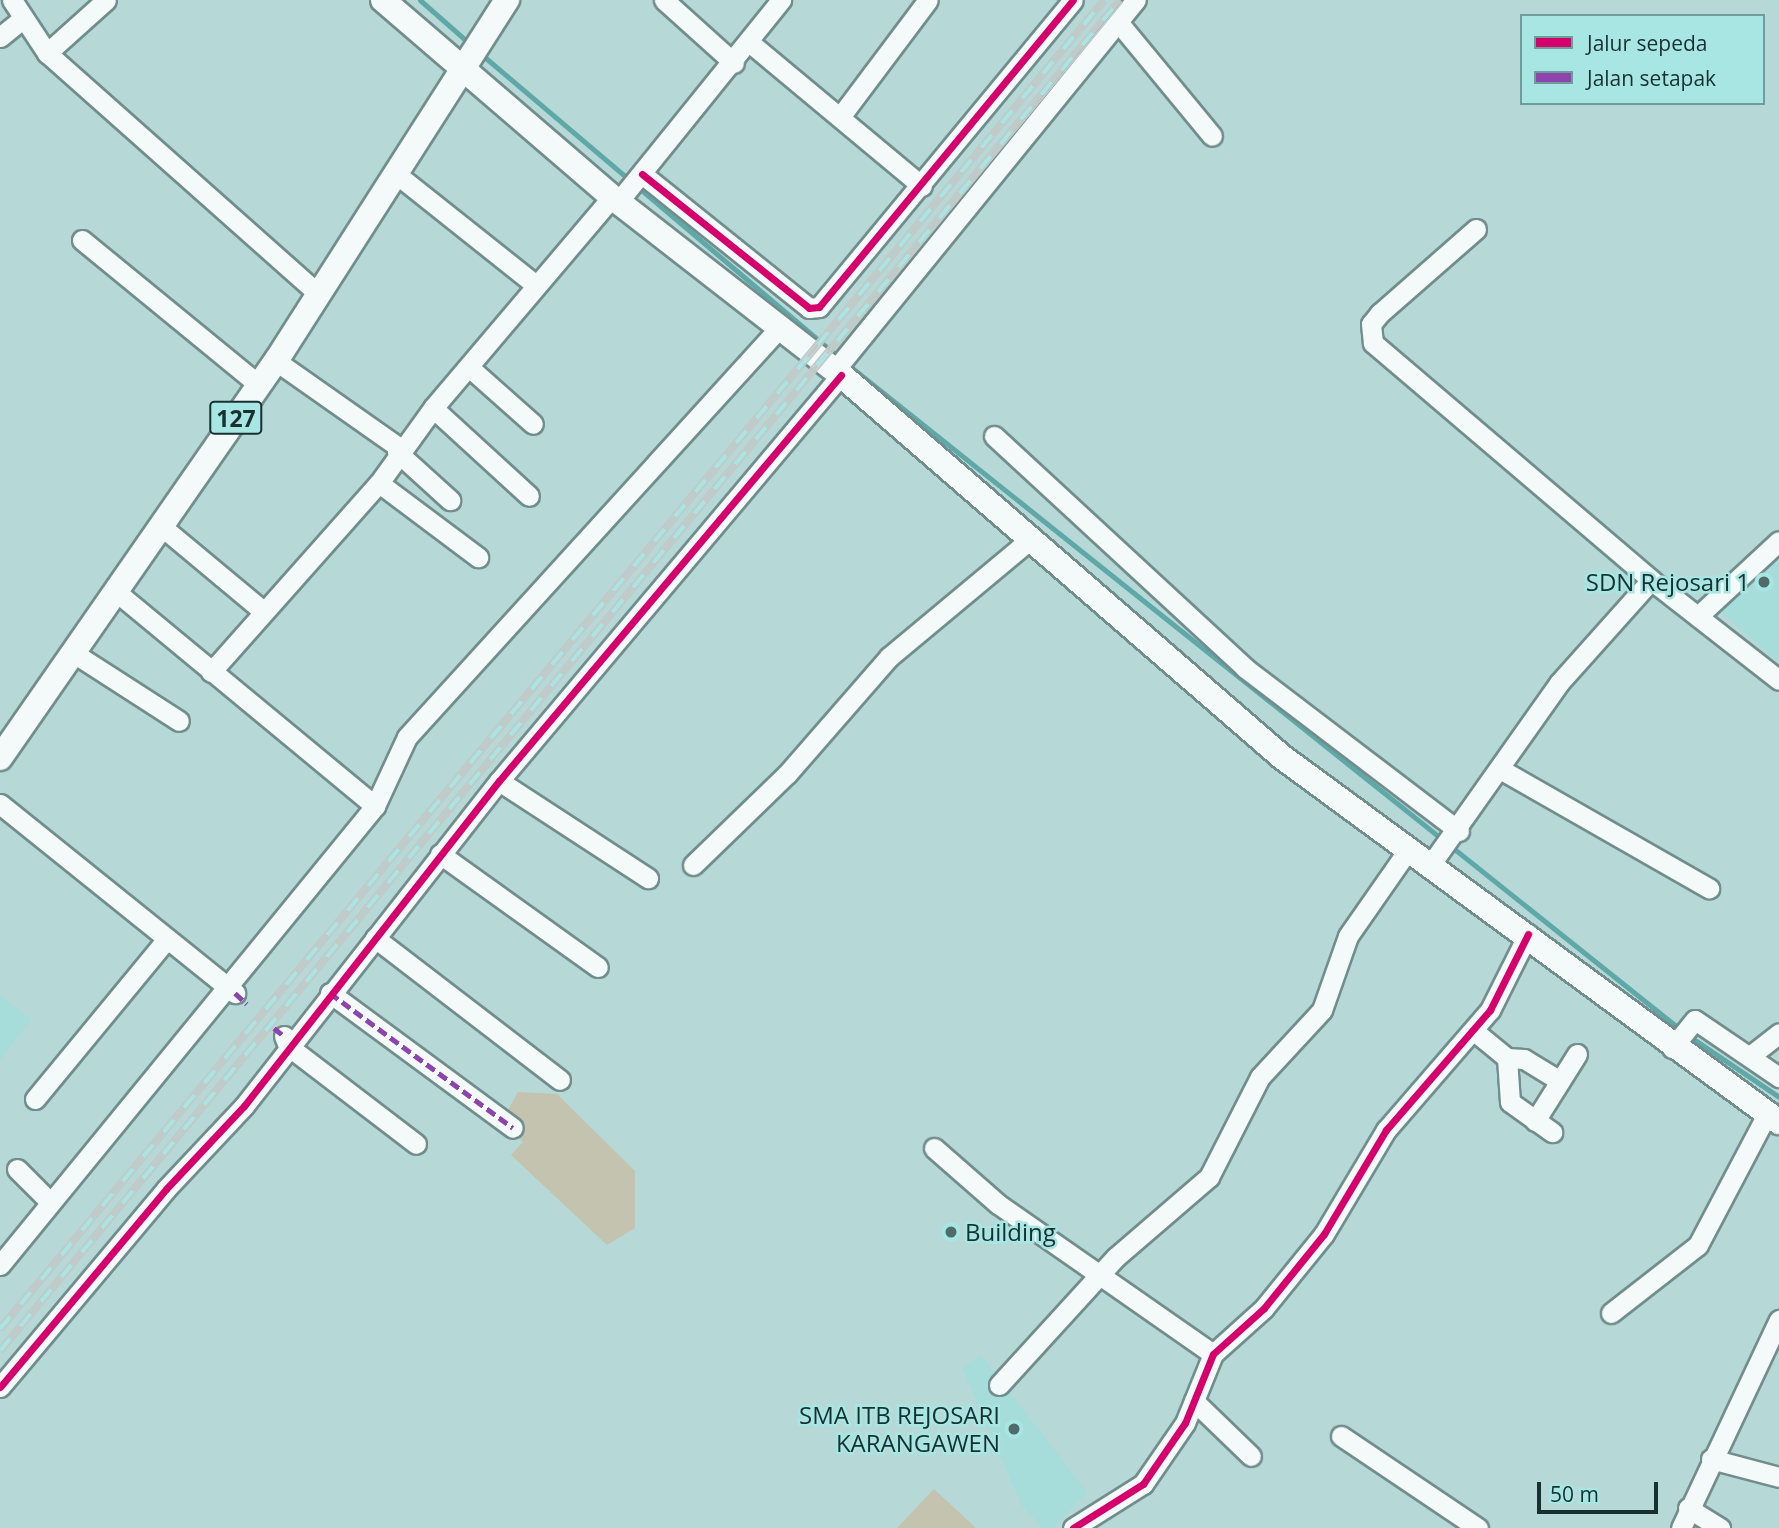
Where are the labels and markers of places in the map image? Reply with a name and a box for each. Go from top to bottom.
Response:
place label: SDN Rejosari 1 [1586,568,1750,596]
marker: SDN Rejosari 1 [1756,574,1772,590]
place label: Building [965,1218,1056,1246]
marker: Building [943,1224,959,1240]
place label: SMA ITB REJOSARI KARANGAWEN [799,1401,1000,1457]
marker: SMA ITB REJOSARI KARANGAWEN [1006,1421,1022,1437]

